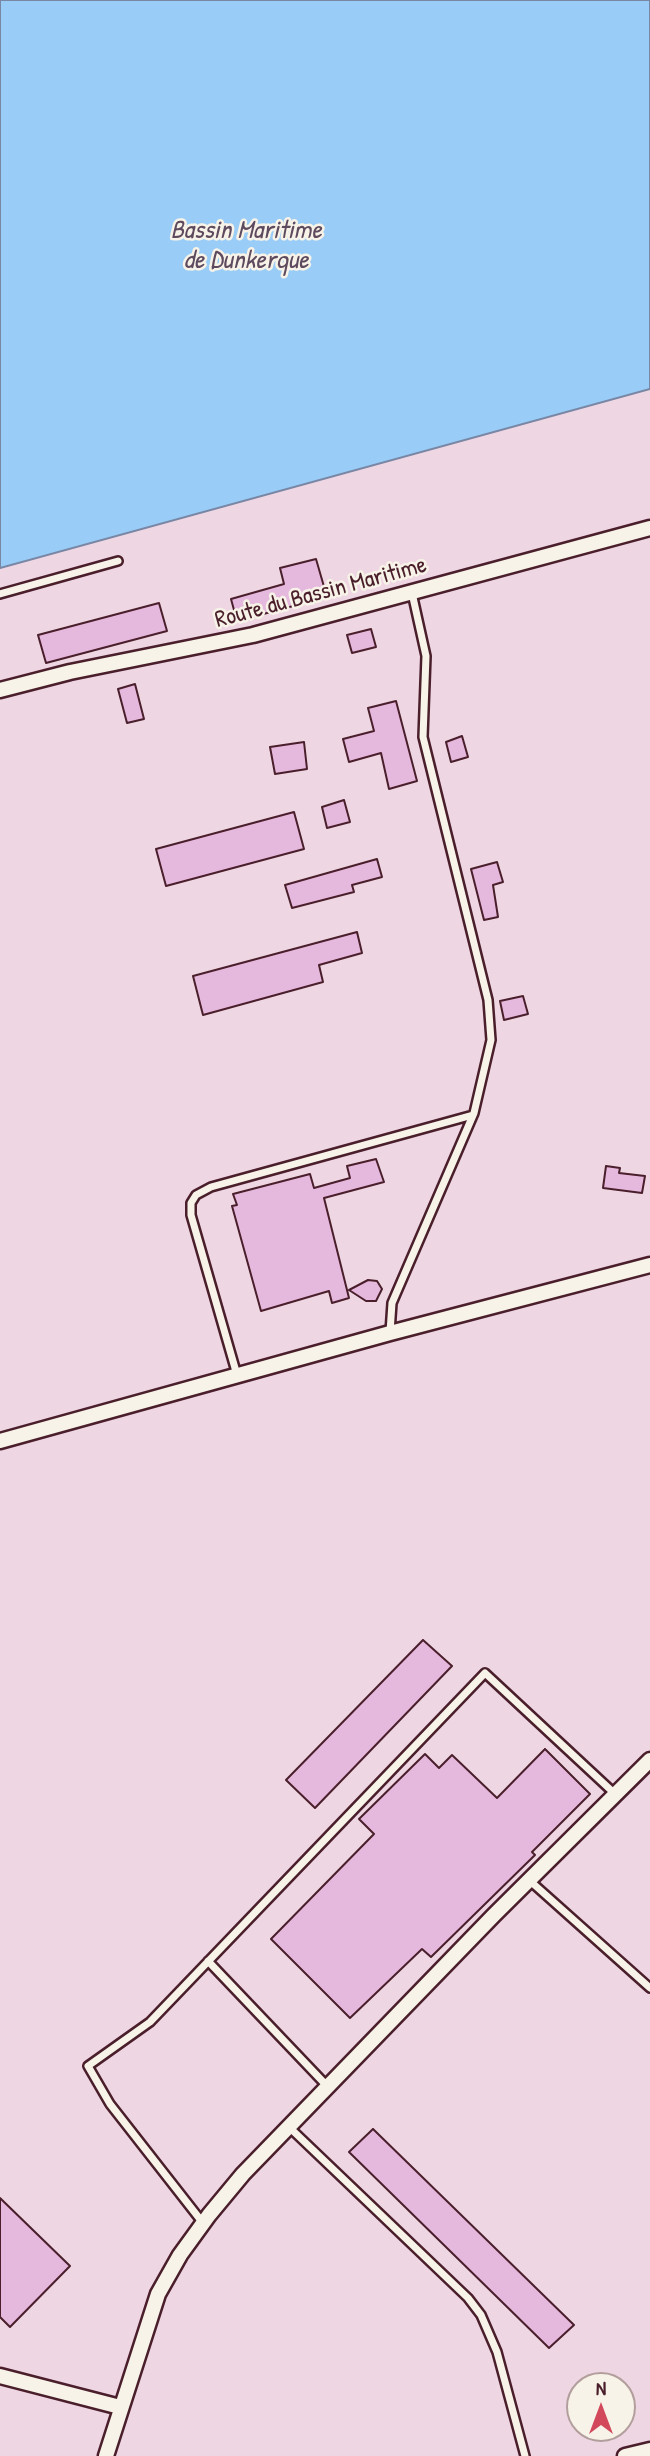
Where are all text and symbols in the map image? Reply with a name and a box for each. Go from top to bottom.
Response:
water label: Bassin Maritime de Dunkerque [170,215,322,276]
street label: Route du Bassin Maritime [212,551,430,635]
north arrow [566,2372,636,2442]
text: N [596,2375,606,2401]

